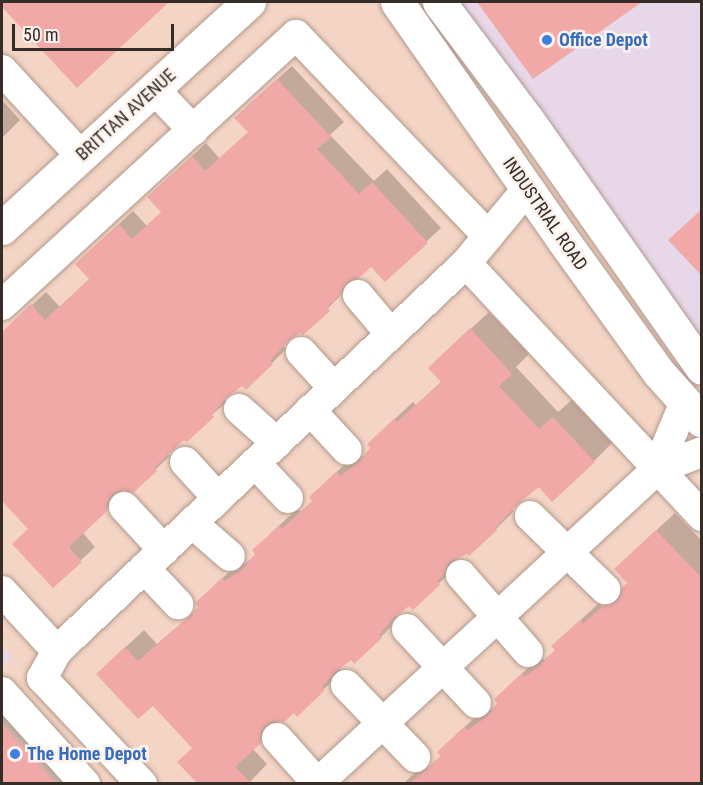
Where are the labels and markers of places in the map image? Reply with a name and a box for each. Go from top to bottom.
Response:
place label: Office Depot [559,29,648,51]
marker: Office Depot [540,33,554,47]
place label: The Home Depot [27,743,147,765]
marker: The Home Depot [8,747,22,761]

